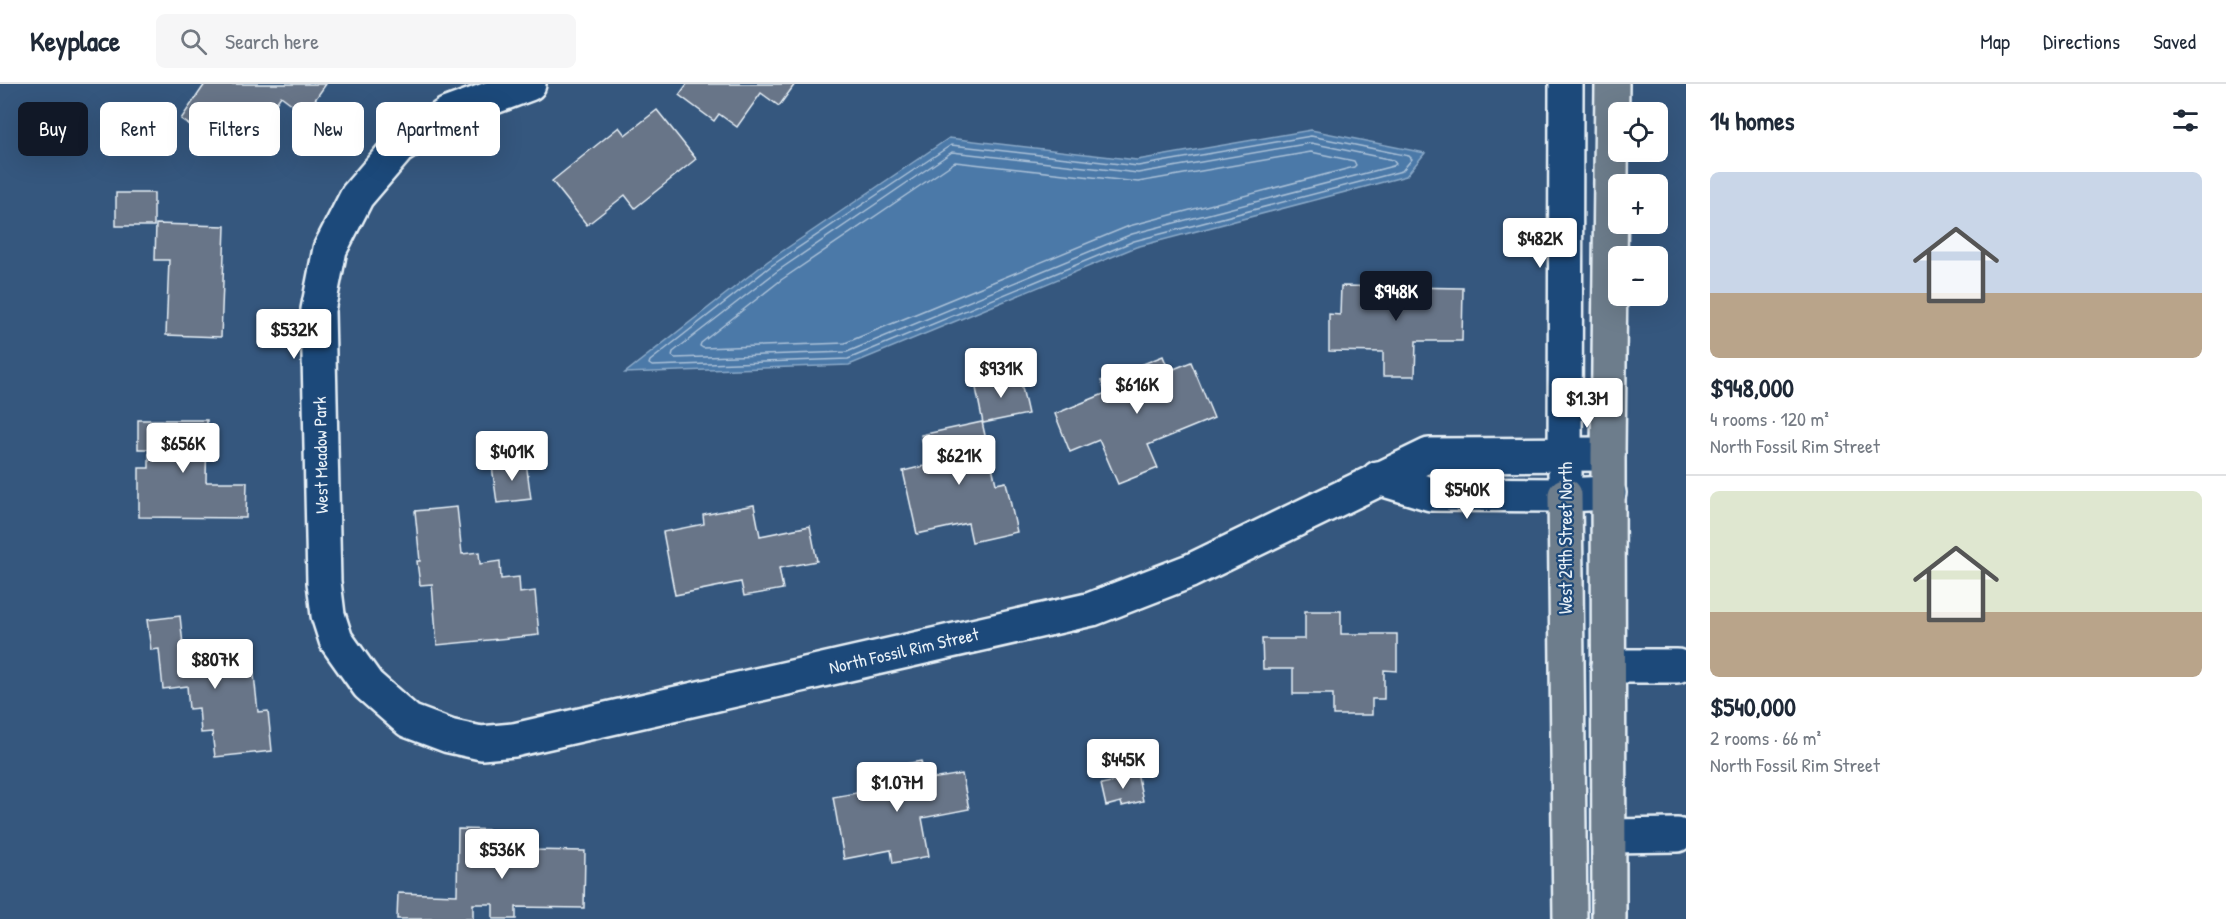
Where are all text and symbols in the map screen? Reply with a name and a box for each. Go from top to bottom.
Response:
search box [156,14,576,68]
text: Keyplace [30,22,120,60]
icon: search [177,25,210,58]
text: Search here [225,26,319,56]
text: Map [1980,27,2010,56]
text: Directions [2043,27,2120,56]
text: Saved [2153,27,2196,56]
chip: Buy [18,102,88,156]
chip: Rent [100,102,177,156]
chip: Filters [189,102,280,156]
chip: New [292,102,364,156]
chip: Apartment [376,102,500,156]
map controls [1608,102,1668,306]
button: locate [1608,102,1668,162]
text: 14 homes [1710,103,1795,138]
icon: filters [2169,104,2202,137]
button: + [1608,174,1668,234]
icon: home [1902,211,2010,319]
pin: $482K [1498,218,1582,269]
text: $482K [1517,224,1563,251]
button: − [1608,246,1668,306]
pin: $948K [1354,271,1438,322]
text: $948K [1374,277,1418,304]
pin: $532K [252,309,336,360]
text: $532K [270,315,318,342]
pin: $931K [959,348,1043,399]
text: $931K [979,354,1023,381]
pin: $616K [1095,364,1179,415]
text: $616K [1115,370,1159,397]
text: $948,000 [1710,370,1794,405]
pin: $1.3M [1545,378,1629,429]
text: $1.3M [1566,384,1608,411]
street label: West Meadow Park [307,396,334,514]
text: 4 rooms · 120 m² [1710,405,1829,432]
pin: $656K [141,423,225,474]
text: $656K [160,429,206,456]
pin: $401K [470,431,554,482]
text: North Fossil Rim Street [1710,432,1880,459]
pin: $621K [917,435,1001,486]
text: $401K [490,437,534,464]
text: $621K [936,441,982,468]
street label: West 29th Street North [1553,462,1578,614]
pin: $540K [1425,469,1509,520]
text: $540K [1444,475,1490,502]
icon: home [1902,530,2010,638]
street label: North Fossil Rim Street [827,621,982,680]
pin: $807K [173,639,257,690]
text: $807K [191,645,239,672]
text: $540,000 [1710,689,1796,724]
text: 2 rooms · 66 m² [1710,724,1821,751]
pin: $445K [1081,739,1165,790]
text: $445K [1101,745,1145,772]
text: North Fossil Rim Street [1710,751,1880,778]
pin: $1.07M [848,762,946,813]
text: $1.07M [871,768,923,795]
pin: $536K [460,829,544,880]
text: $536K [479,835,525,862]

